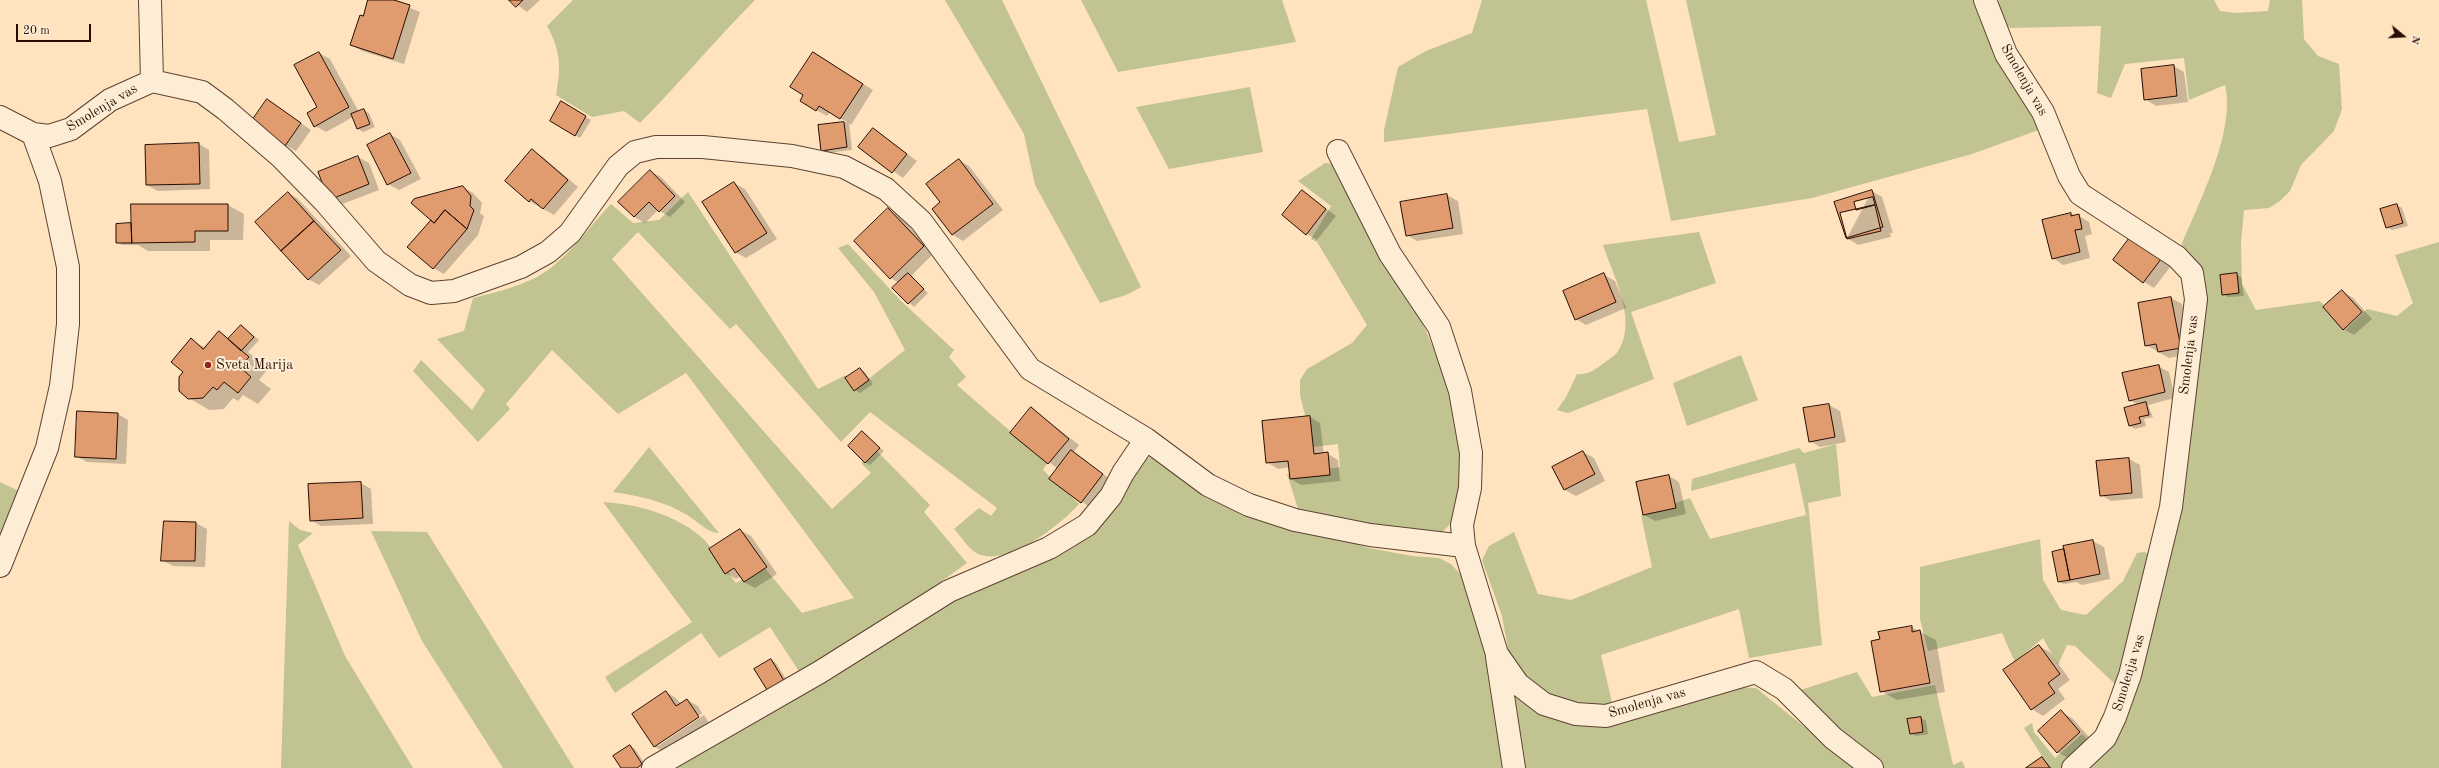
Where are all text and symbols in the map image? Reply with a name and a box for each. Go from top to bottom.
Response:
scale bar [18,16,93,42]
north arrow [2383,16,2423,56]
text: 20 m [23,25,50,37]
text: N [2408,34,2421,46]
street label: Smolenja vas [1997,41,2051,119]
street label: Smolenja vas [63,80,141,136]
street label: Smolenja vas [2176,314,2202,396]
place label: Sveta Marija [216,357,293,373]
marker: Sveta Marija [203,360,213,370]
street label: Smolenja vas [2109,632,2149,714]
street label: Smolenja vas [1606,684,1688,722]

